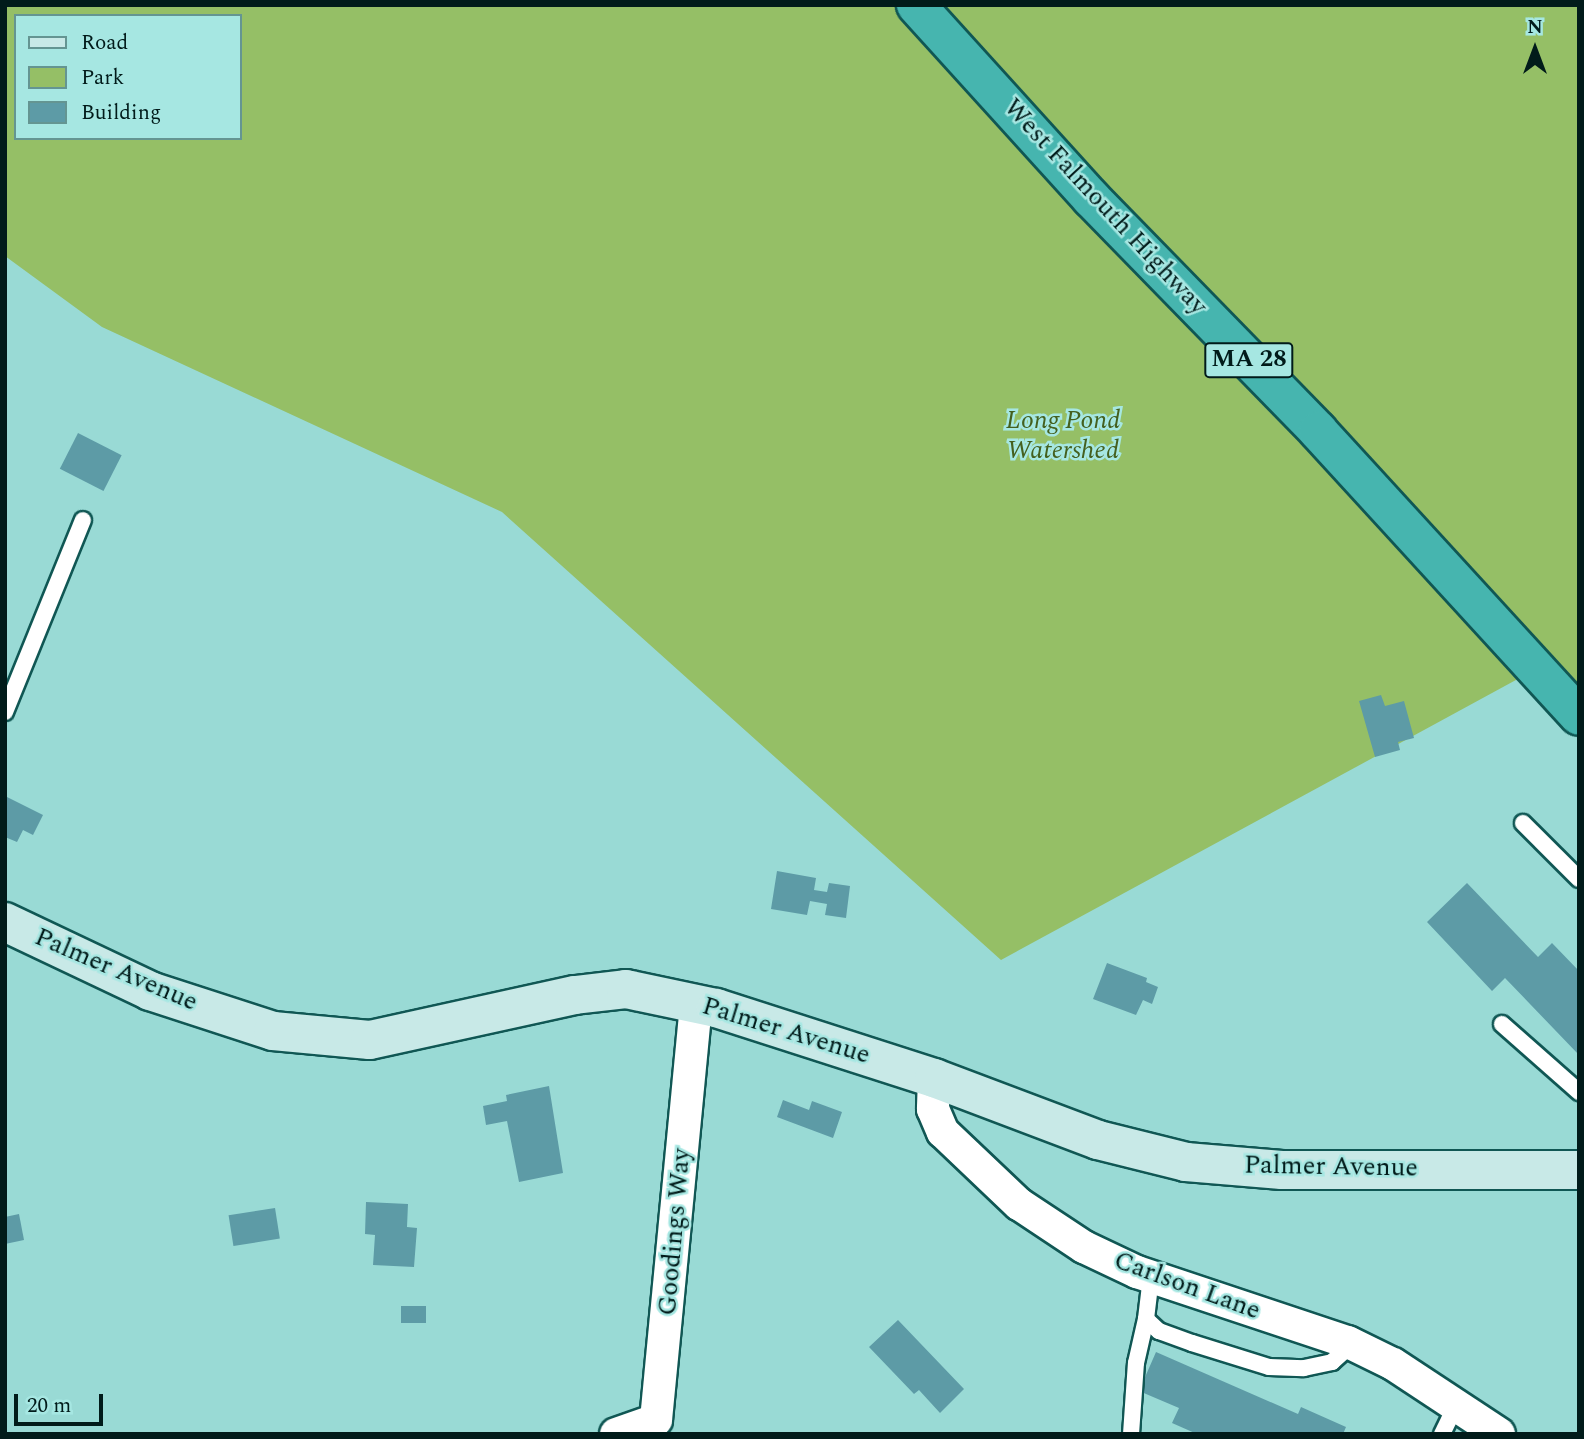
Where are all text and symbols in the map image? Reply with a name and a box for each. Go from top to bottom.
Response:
text: N [1527,13,1543,42]
legend [14,14,242,140]
north arrow [1500,14,1570,84]
text: Road [81,27,128,59]
text: Park [81,62,124,94]
street label: West Falmouth Highway [997,92,1213,322]
text: Building [81,97,161,129]
road number: MA 28 [1204,340,1294,380]
park label: Long Pond Watershed [1006,405,1120,466]
street label: Palmer Avenue [30,922,202,1018]
street label: Palmer Avenue [698,991,874,1071]
street label: Goodings Way [652,1147,698,1317]
street label: Palmer Avenue [1244,1150,1418,1184]
street label: Carlson Lane [1110,1245,1264,1327]
scale bar [18,1380,107,1424]
text: 20 m [27,1390,71,1422]

